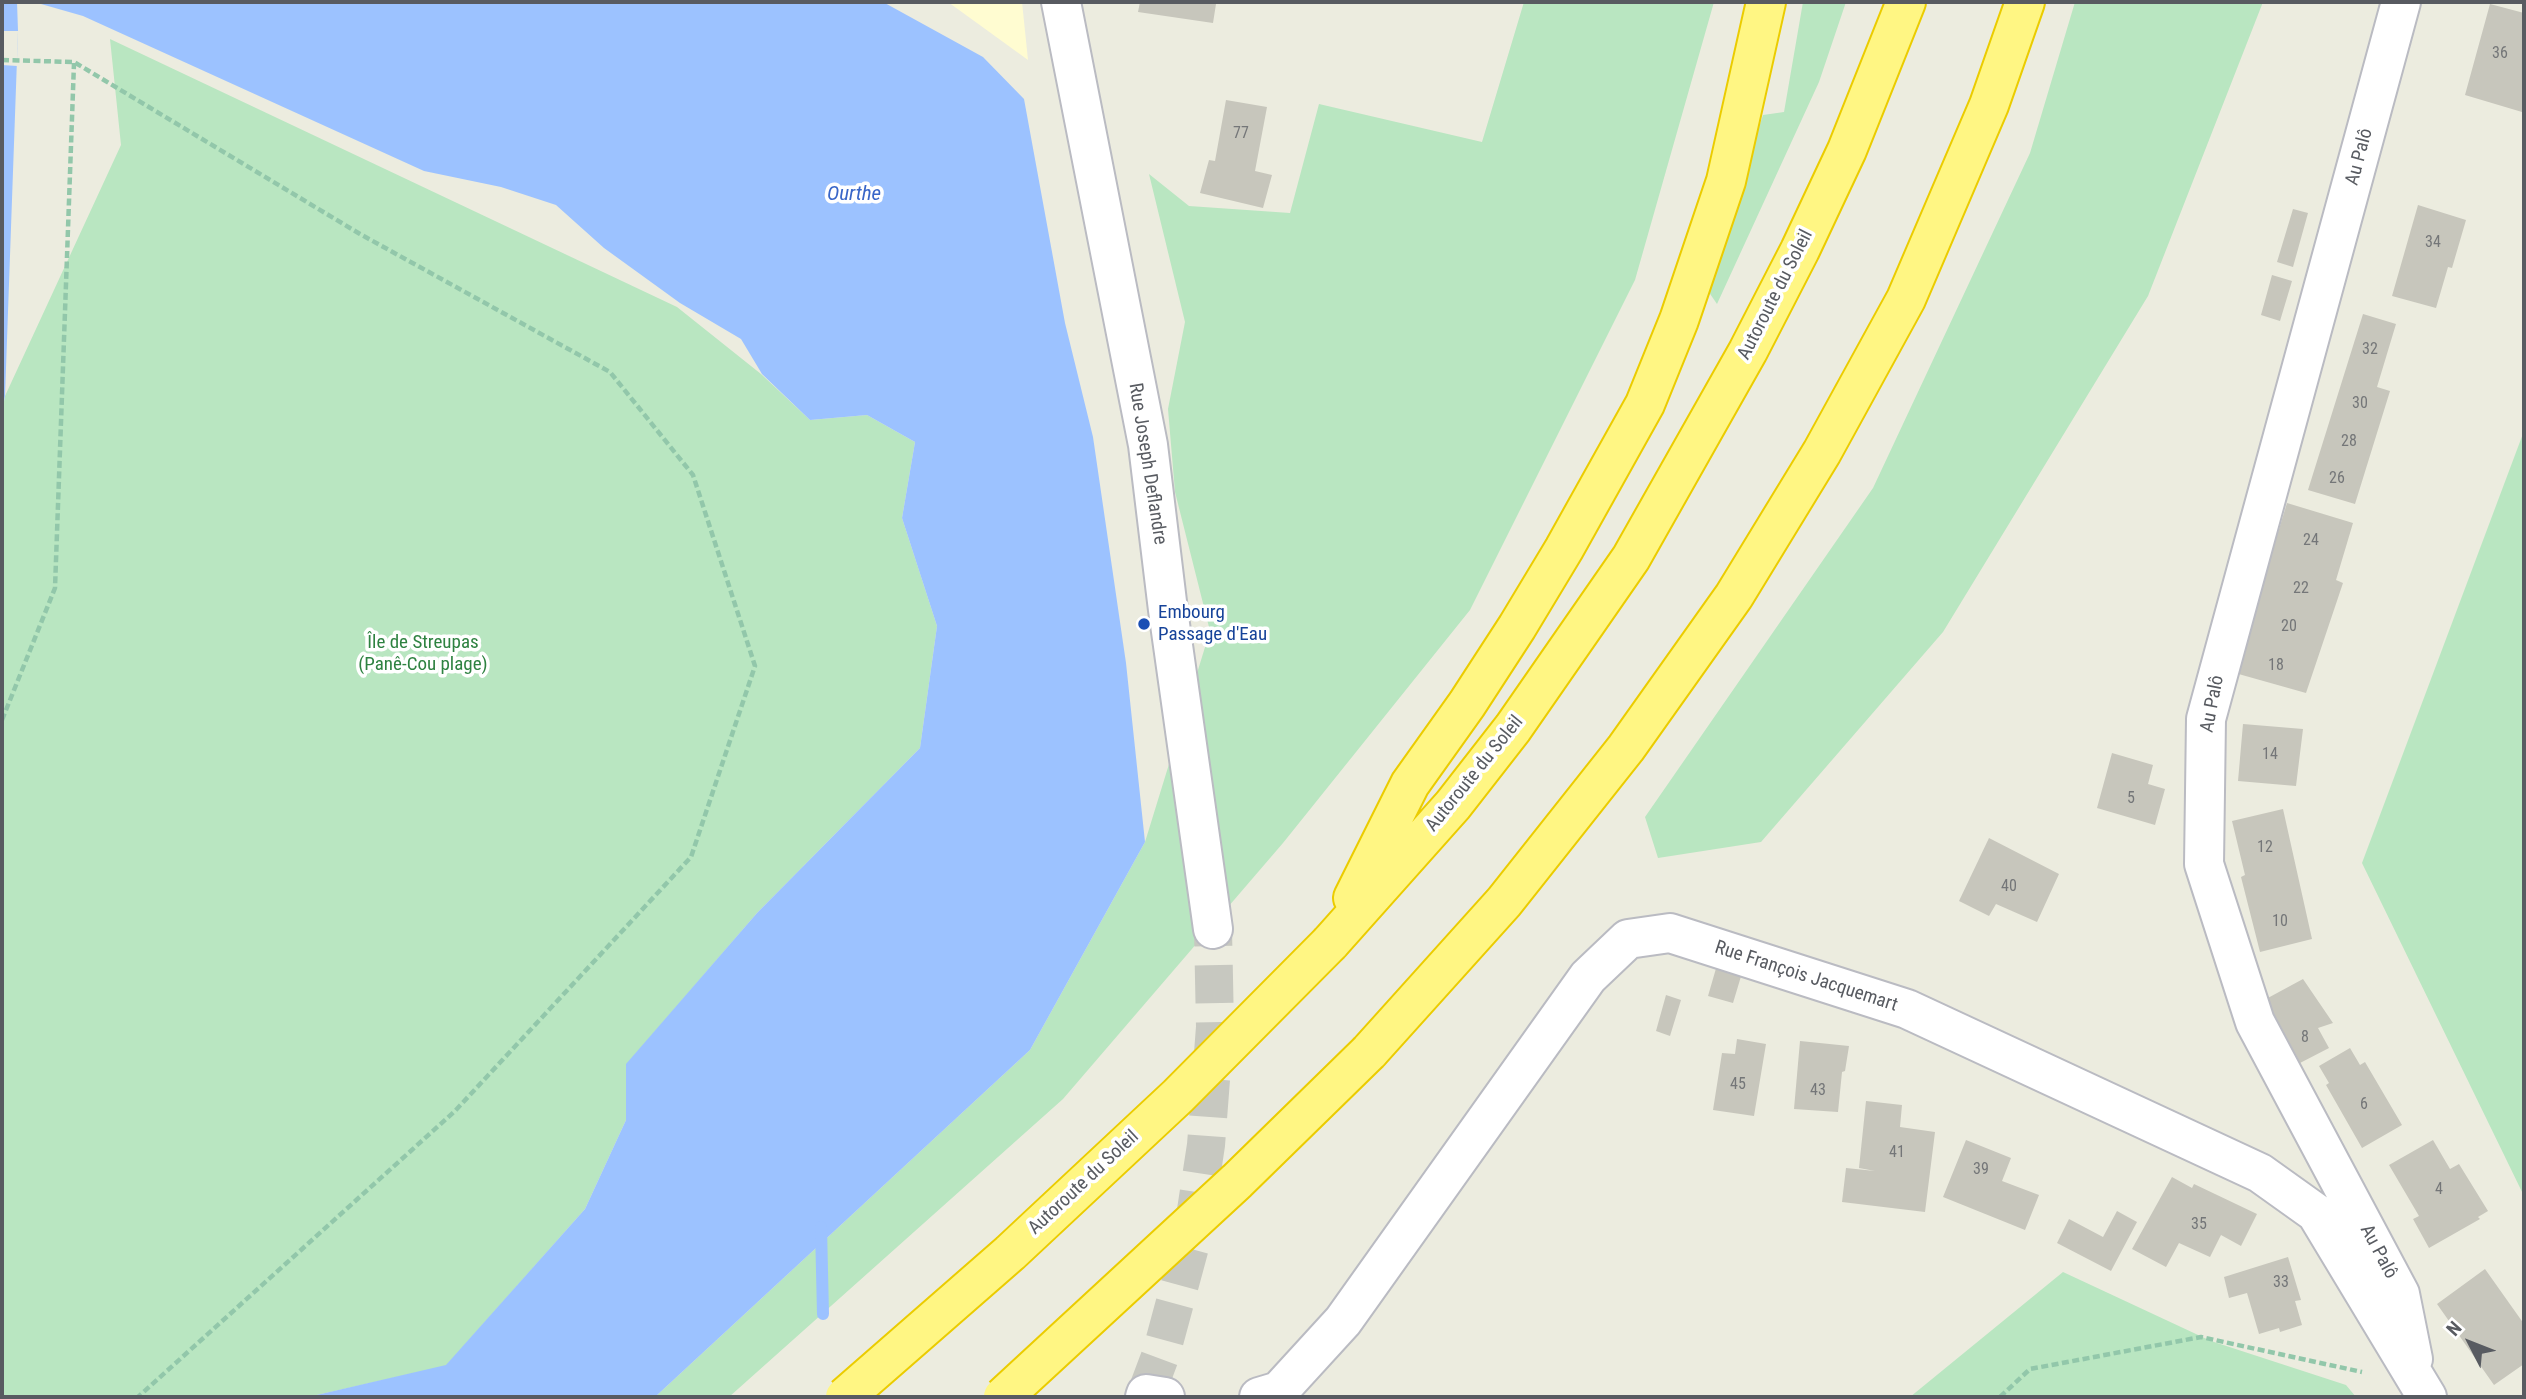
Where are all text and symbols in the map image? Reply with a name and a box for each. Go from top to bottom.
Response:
house number: 36 [2492,44,2508,64]
house number: 77 [1233,124,1249,144]
street label: Au Palô [2342,126,2378,188]
water label: Ourthe [827,182,881,208]
street label: Autoroute du Soleil [1733,226,1819,364]
house number: 34 [2425,233,2441,253]
house number: 32 [2362,340,2378,360]
street label: Rue Joseph Deflandre [1123,382,1171,546]
house number: 30 [2352,394,2368,414]
house number: 28 [2341,432,2357,452]
house number: 26 [2329,469,2345,489]
house number: 24 [2303,531,2319,551]
house number: 22 [2293,579,2309,599]
place label: Embourg Passage d'Eau [1158,602,1267,646]
marker: Embourg Passage d'Eau [1136,616,1152,632]
house number: 20 [2281,617,2297,637]
park label: Île de Streupas (Panê-Cou plage) [358,632,488,676]
house number: 18 [2268,656,2284,676]
street label: Au Palô [2196,673,2230,735]
street label: Autoroute du Soleil [1421,711,1529,837]
house number: 14 [2262,745,2278,765]
house number: 5 [2127,789,2135,809]
house number: 12 [2257,838,2273,858]
house number: 40 [2001,877,2017,897]
house number: 10 [2272,912,2288,932]
street label: Rue François Jacquemart [1712,937,1900,1017]
house number: 8 [2301,1028,2309,1048]
house number: 45 [1730,1075,1746,1095]
house number: 43 [1810,1081,1826,1101]
house number: 6 [2360,1095,2368,1115]
street label: Autoroute du Soleil [1024,1126,1144,1240]
house number: 41 [1889,1143,1905,1163]
house number: 39 [1973,1160,1989,1180]
house number: 4 [2435,1180,2443,1200]
house number: 35 [2191,1215,2207,1235]
street label: Au Palô [2354,1221,2402,1283]
house number: 33 [2273,1273,2289,1293]
north arrow [2435,1308,2505,1378]
text: N [2442,1317,2466,1341]

